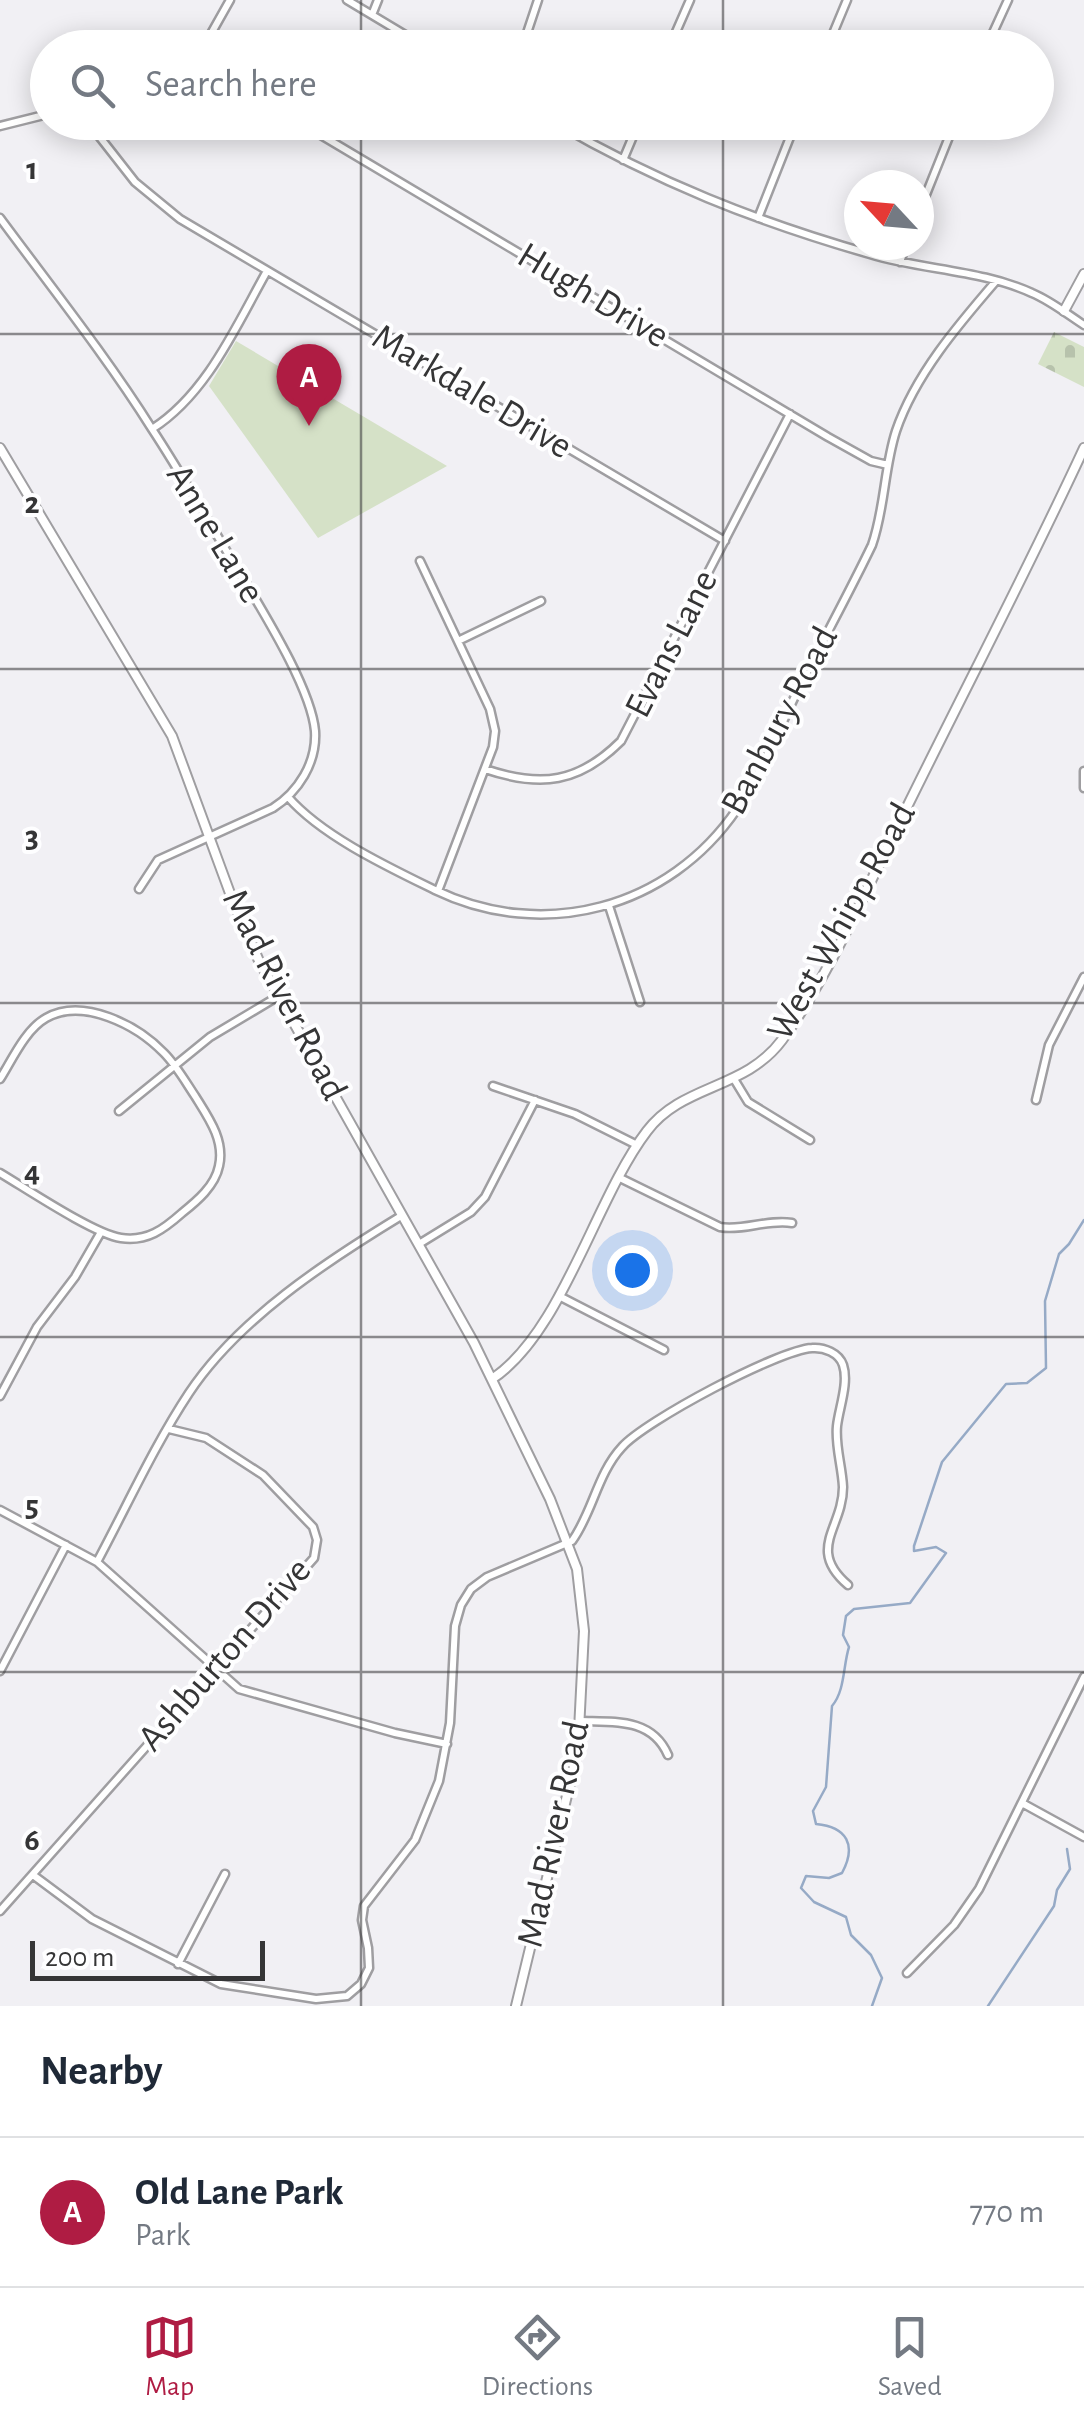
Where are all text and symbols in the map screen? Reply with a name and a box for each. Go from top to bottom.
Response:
search box [30,30,1054,140]
icon: search [65,58,120,113]
text: Search here [145,66,317,104]
text: 1 [26,153,38,185]
north arrow [844,170,934,260]
street label: Hugh Drive [511,236,675,356]
street label: Markdale Drive [366,318,578,466]
pin: A [276,344,342,426]
street label: Anne Lane [159,458,271,610]
text: 2 [24,487,40,519]
street label: Evans Lane [619,564,725,724]
street label: Banbury Road [715,621,845,821]
street label: West Whipp Road [761,797,923,1047]
text: 3 [25,821,39,853]
street label: Mad River Road [215,884,353,1106]
text: 4 [24,1156,40,1188]
your location [607,1245,658,1296]
text: 5 [25,1490,39,1522]
street label: Ashburton Drive [131,1551,319,1759]
street label: Mad River Road [511,1717,597,1951]
text: 6 [24,1824,40,1856]
scale bar [30,1936,265,1980]
text: 200 m [45,1944,114,1972]
text: Nearby [40,2050,163,2092]
text: Old Lane Park [135,2174,343,2212]
text: A [63,2196,82,2228]
text: 770 m [970,2196,1044,2228]
text: Park [135,2219,190,2251]
tab: Map [142,2310,197,2404]
tab: Directions [482,2310,593,2404]
tab: Saved [878,2310,942,2404]

